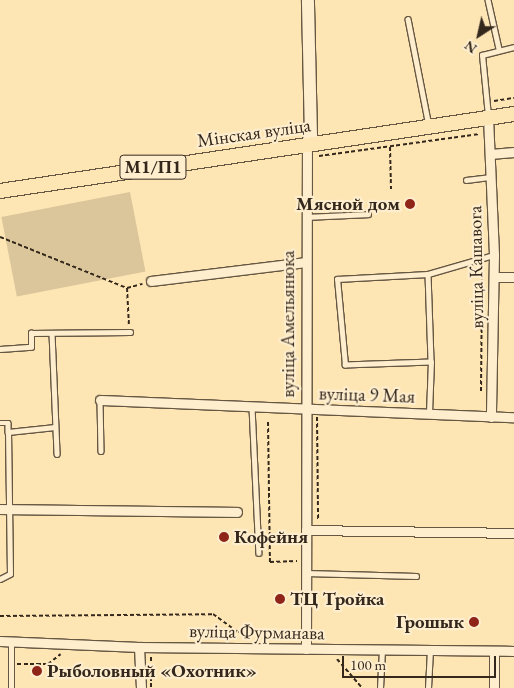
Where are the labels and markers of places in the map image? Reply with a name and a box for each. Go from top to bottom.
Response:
place label: Мясной дом [296,193,400,215]
marker: Мясной дом [404,198,416,210]
place label: Кофейня [234,526,308,548]
marker: Кофейня [218,531,230,543]
place label: ТЦ Тройка [290,588,384,610]
marker: ТЦ Тройка [274,593,286,605]
place label: Грошык [396,611,464,633]
marker: Грошык [468,616,480,628]
place label: Рыболовный «Охотник» [47,660,257,682]
marker: Рыболовный «Охотник» [31,665,43,677]

